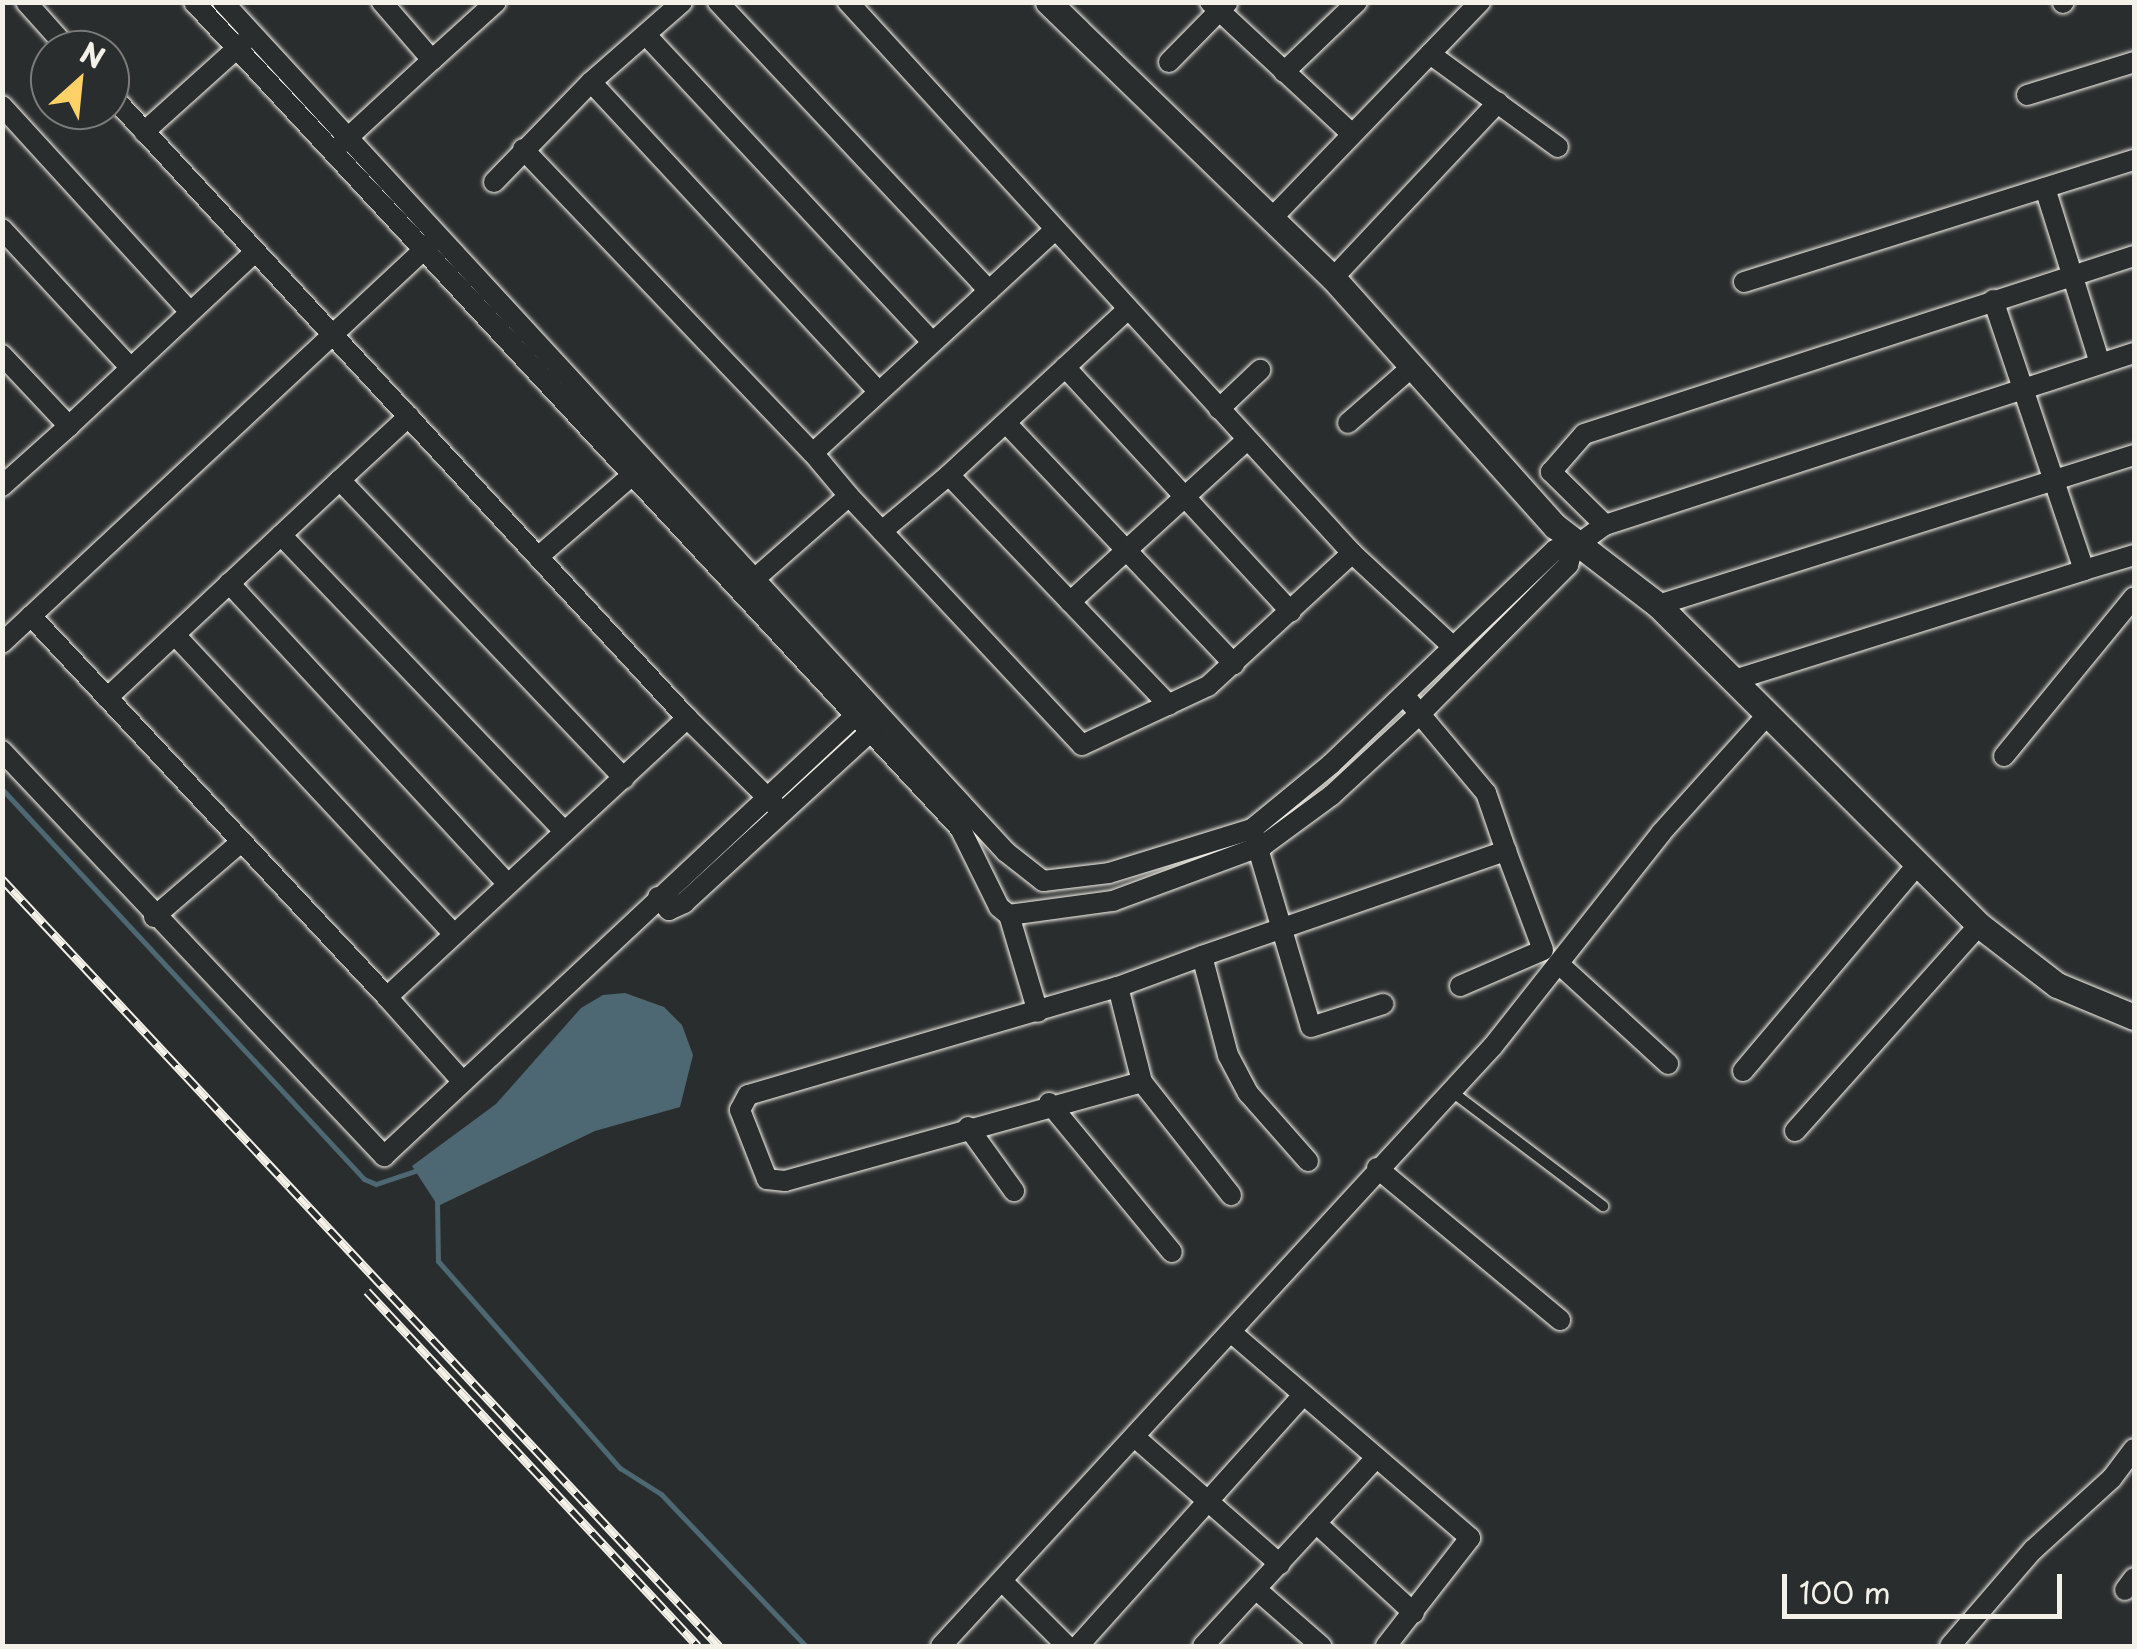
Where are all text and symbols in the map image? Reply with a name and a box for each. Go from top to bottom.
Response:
north arrow [30,30,130,130]
text: N [73,30,113,79]
scale bar [1787,1554,2067,1616]
text: 100 m [1799,1569,1891,1614]

